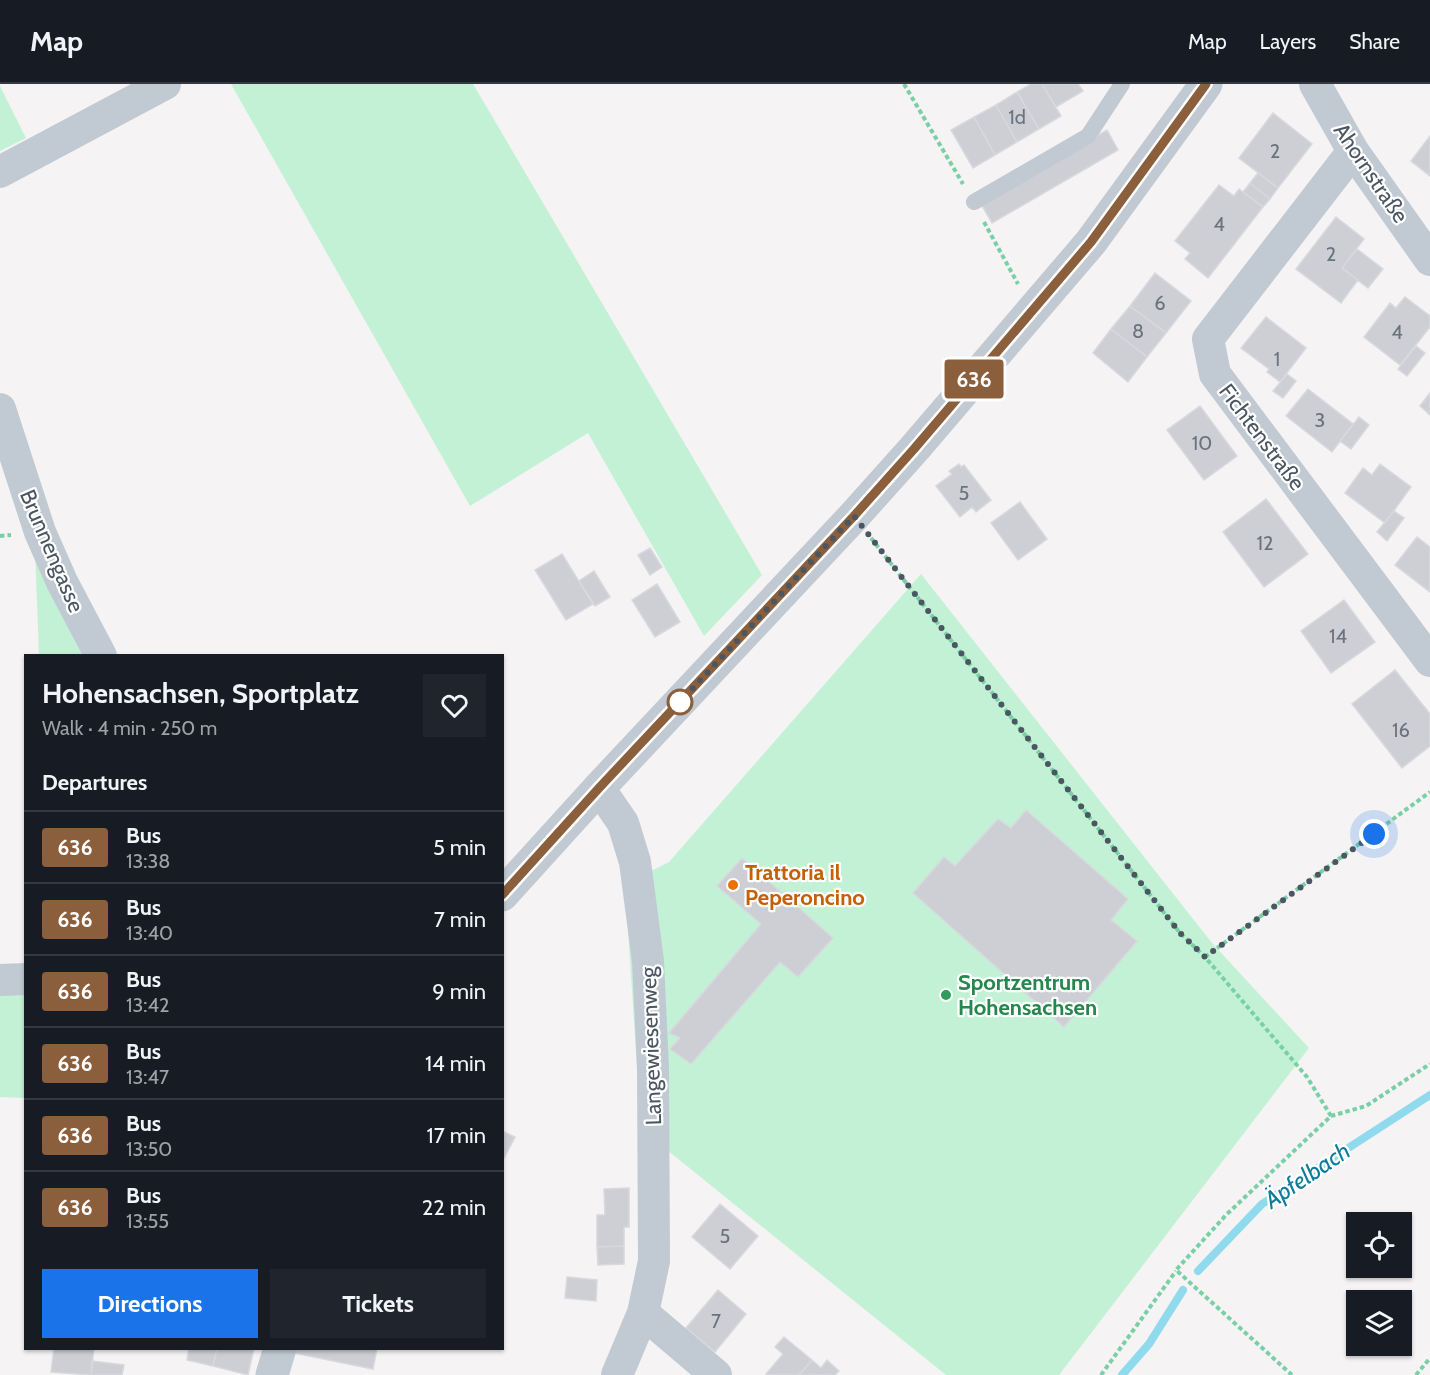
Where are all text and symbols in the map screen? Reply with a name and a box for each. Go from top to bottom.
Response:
text: Map [30,24,83,58]
text: Map [1188,29,1227,54]
text: Layers [1260,29,1316,54]
text: Share [1349,29,1400,54]
house number: 1d [1008,105,1026,129]
street label: Ahornstraße [1328,118,1414,228]
house number: 2 [1270,139,1280,163]
house number: 4 [1213,212,1225,236]
house number: 2 [1326,242,1336,266]
house number: 6 [1154,291,1166,315]
house number: 8 [1132,319,1144,343]
house number: 4 [1391,320,1403,344]
house number: 1 [1274,347,1280,371]
line badge: 636 [940,360,1008,398]
text: 636 [957,367,991,392]
street label: Fichtenstraße [1213,378,1311,496]
house number: 3 [1315,408,1325,432]
house number: 10 [1192,431,1212,455]
house number: 5 [959,481,969,505]
street label: Brunnengasse [14,486,90,616]
house number: 12 [1257,531,1274,555]
house number: 14 [1329,624,1347,648]
button: heart [423,674,486,737]
text: Hohensachsen, Sportplatz [42,676,359,710]
unlabelled marker [667,689,693,715]
text: Walk · 4 min · 250 m [42,716,217,740]
house number: 16 [1392,718,1410,742]
text: Departures [42,769,147,796]
your location [1359,819,1389,849]
text: Bus [126,822,161,849]
text: 5 min [433,834,486,861]
text: 636 [58,835,92,860]
text: 13:38 [126,849,170,873]
place label: Trattoria il Peperoncino [745,859,865,911]
marker: Trattoria il Peperoncino [726,878,740,892]
text: Bus [126,894,161,921]
text: 7 min [434,906,486,933]
text: 636 [58,907,92,932]
text: 13:40 [126,921,173,945]
street label: Langewiesenweg [635,965,667,1126]
text: Bus [126,966,161,993]
place label: Sportzentrum Hohensachsen [958,969,1097,1021]
text: 9 min [432,978,486,1005]
text: 636 [58,979,92,1004]
marker: Sportzentrum Hohensachsen [939,988,953,1002]
text: 13:42 [126,993,170,1017]
text: Bus [126,1038,161,1065]
text: 14 min [425,1050,486,1077]
text: 636 [58,1051,92,1076]
text: 13:47 [126,1065,169,1089]
text: Bus [126,1110,161,1137]
text: 17 min [427,1122,486,1149]
text: 636 [58,1123,92,1148]
water label: Äpfelbach [1258,1136,1355,1215]
text: 13:50 [126,1137,172,1161]
text: Bus [126,1182,161,1209]
text: 22 min [422,1194,486,1221]
text: 636 [58,1195,92,1220]
text: 13:55 [126,1209,169,1233]
map controls [1346,1212,1412,1356]
button: locate [1346,1212,1412,1278]
house number: 5 [720,1224,730,1248]
button: Directions [42,1269,258,1338]
button: Tickets [270,1269,486,1338]
button: layers [1346,1290,1412,1356]
house number: 7 [711,1309,721,1333]

